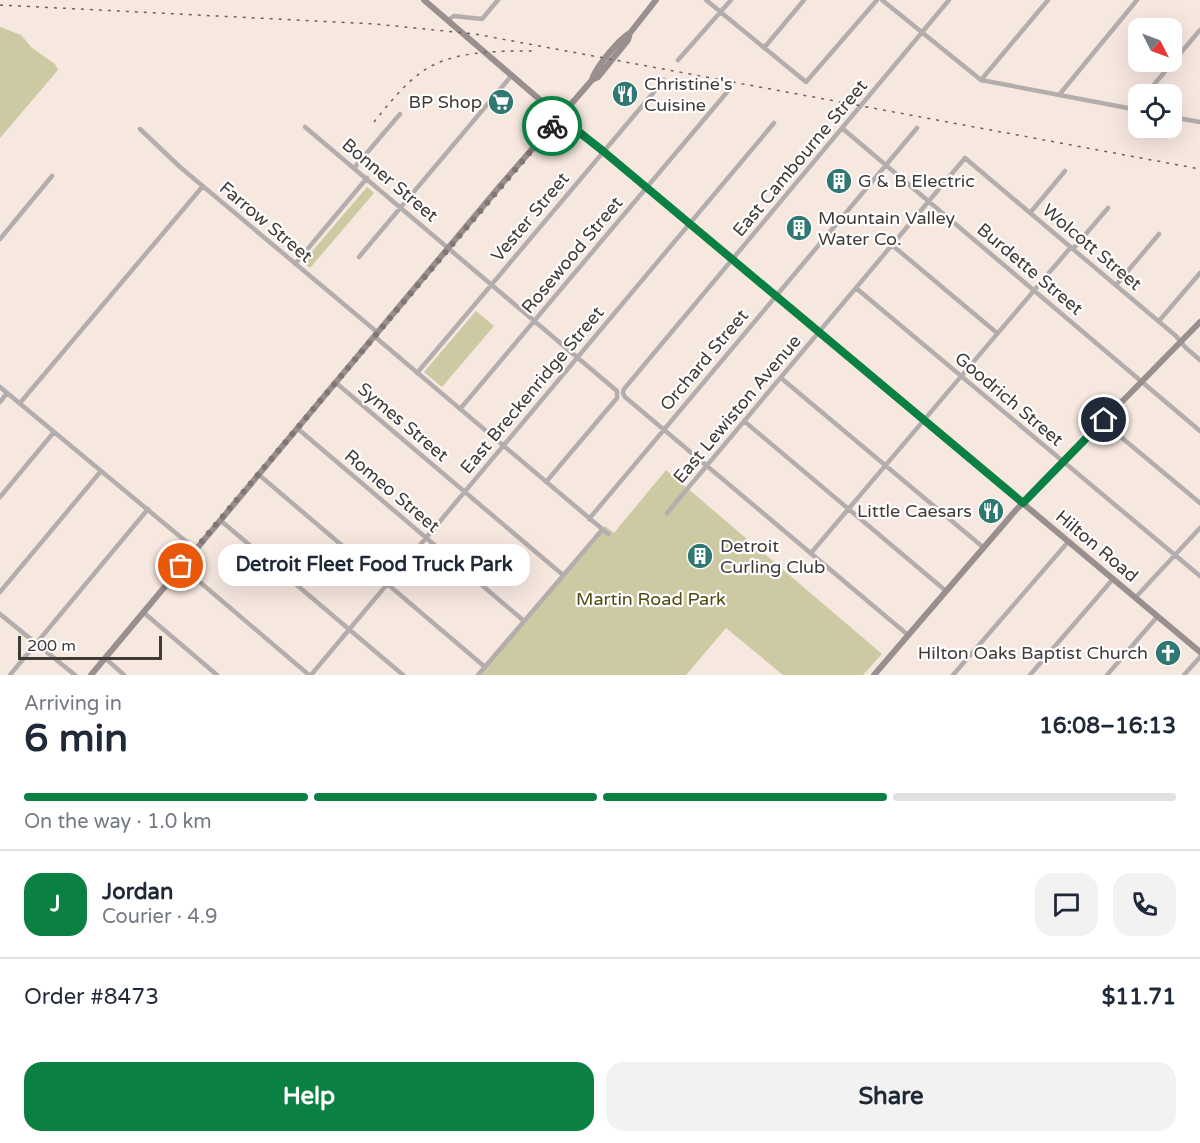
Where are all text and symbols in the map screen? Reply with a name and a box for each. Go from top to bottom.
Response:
north arrow [1128,18,1182,72]
map controls [1128,18,1182,138]
place label: Christine's Cuisine [644,73,733,116]
street label: East Cambourne Street [728,75,872,241]
restaurant icon: Christine's Cuisine [610,79,640,109]
button: locate [1128,84,1182,138]
supermarket icon: BP Shop [486,87,516,117]
place label: BP Shop [409,91,482,113]
courier [522,96,582,156]
icon: bike [536,110,569,143]
street label: Bonner Street [338,133,443,227]
building icon: G & B Electric [824,166,854,196]
street label: Vester Street [486,168,574,266]
place label: G & B Electric [858,170,975,192]
street label: Farrow Street [215,177,317,267]
street label: Rosewood Street [517,192,627,318]
street label: Wolcott Street [1038,199,1146,295]
place label: Mountain Valley Water Co. [818,207,956,250]
building icon: Mountain Valley Water Co. [784,213,814,243]
street label: Burdette Street [973,218,1087,320]
street label: East Breckenridge Street [456,302,608,478]
street label: Orchard Street [655,305,753,415]
street label: East Lewiston Avenue [668,330,806,488]
street label: Goodrich Street [950,347,1068,451]
street label: Symes Street [353,378,453,466]
pin [1078,394,1129,445]
icon: home [1087,403,1120,436]
street label: Romeo Street [340,445,444,537]
restaurant icon: Little Caesars [976,496,1006,526]
place label: Little Caesars [857,500,972,522]
street label: Hilton Road [1051,505,1143,587]
place label: Detroit Curling Club [720,535,825,578]
pin [155,540,206,591]
building icon: Detroit Curling Club [685,541,715,571]
callout: Detroit Fleet Food Truck Park [217,545,529,587]
icon: bag [164,549,197,582]
text: Detroit Fleet Food Truck Park [235,553,513,577]
park label: Martin Road Park [576,588,726,610]
scale bar [18,633,162,660]
text: 200 m [27,636,76,656]
church icon: Hilton Oaks Baptist Church [1153,638,1183,668]
place label: Hilton Oaks Baptist Church [918,642,1148,664]
text: Arriving in [24,692,122,716]
text: 16:08–16:13 [1039,713,1176,739]
text: 6 min [24,715,128,762]
text: On the way · 1.0 km [24,810,212,834]
button: chat [1035,873,1098,936]
button: phone [1113,873,1176,936]
text: Jordan [102,879,173,905]
text: J [50,891,61,917]
text: Courier · 4.9 [102,905,217,929]
text: Order #8473 [24,984,159,1010]
text: $11.71 [1102,984,1176,1010]
button: Help [24,1062,594,1131]
button: Share [606,1062,1176,1131]

